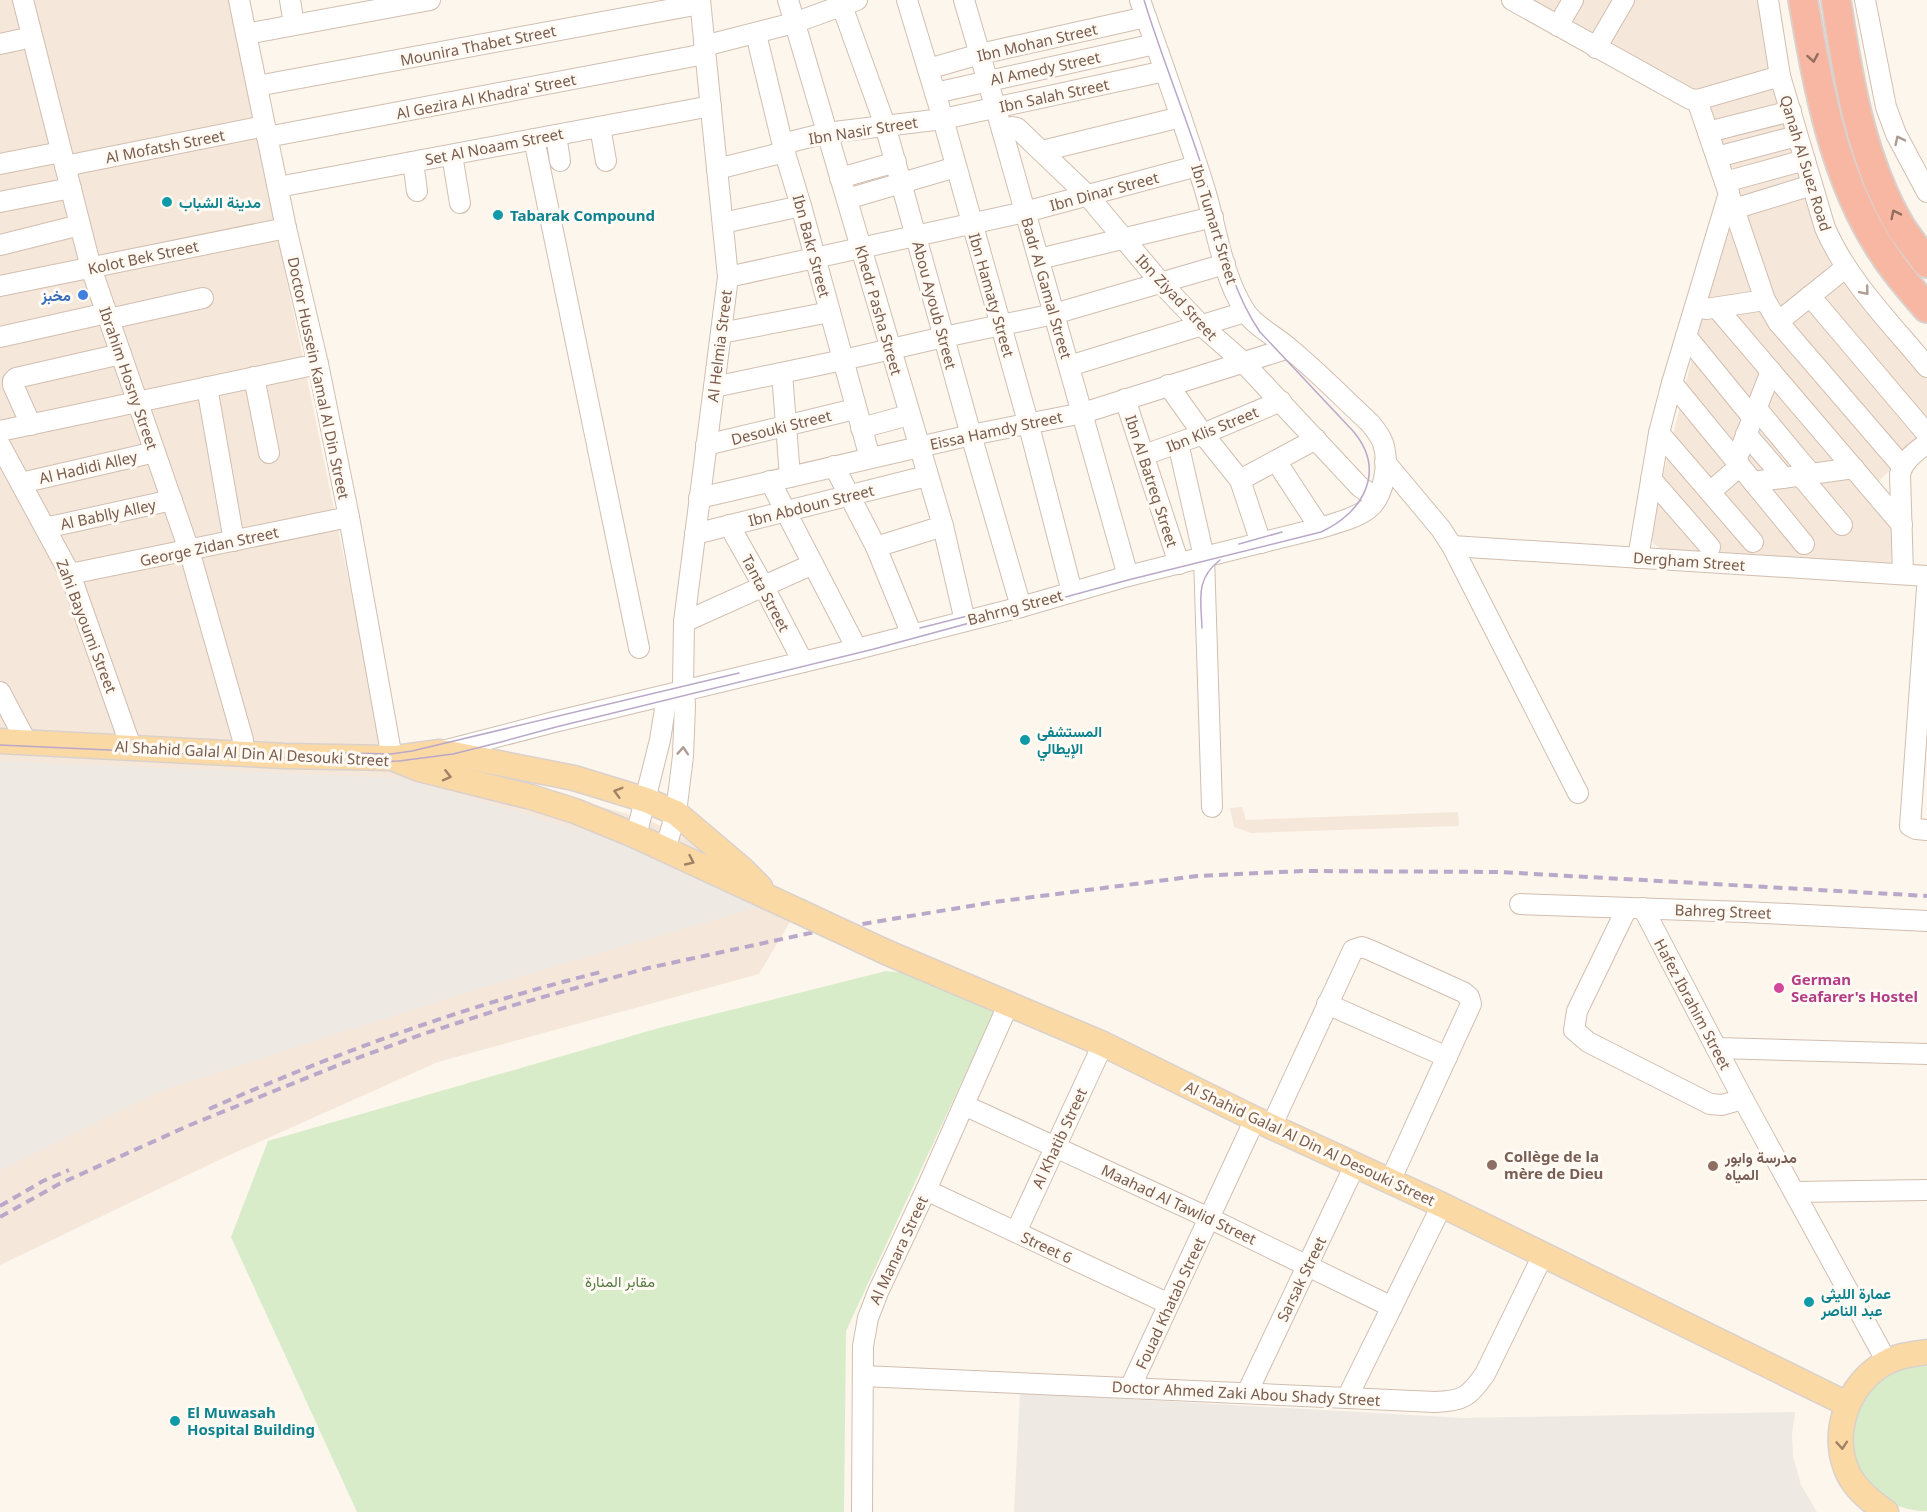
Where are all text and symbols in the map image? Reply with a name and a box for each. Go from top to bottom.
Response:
street label: Ibn Mohan Street [975,18,1100,66]
street label: Mounira Thabet Street [398,20,558,70]
street label: Al Amedy Street [988,46,1102,89]
one-way arrow [1806,52,1819,62]
street label: Al Gezira Al Khadra' Street [394,69,578,123]
street label: Ibn Salah Street [997,74,1111,116]
street label: Qanah Al Suez Road [1776,93,1836,233]
street label: Ibn Nasir Street [807,111,920,149]
street label: Set Al Noaam Street [423,123,565,169]
street label: Al Mofatsh Street [104,125,227,167]
one-way arrow [1895,136,1907,147]
street label: Ibn Tumart Street [1187,162,1243,287]
street label: Ibn Dinar Street [1047,167,1161,215]
place label: مدينة الشباب [179,192,261,212]
street label: Ibn Bakr Street [789,192,835,300]
marker: مدينة الشباب [160,195,174,209]
place label: Tabarak Compound [510,205,655,225]
marker: Tabarak Compound [491,208,505,222]
one-way arrow [1891,210,1902,221]
street label: Badr Al Gamal Street [1017,215,1077,362]
street label: Ibn Hamaty Street [965,231,1019,360]
street label: Kolot Bek Street [86,235,201,278]
street label: Abou Ayoub Street [908,239,962,372]
street label: Khedr Pasha Street [851,243,907,378]
street label: Ibn Ziyad Street [1132,250,1223,345]
street label: Doctor Hussein Kamal Al Din Street [284,255,355,502]
one-way arrow [1857,284,1868,295]
place label: مخبز [40,285,71,305]
marker: مخبز [76,288,90,302]
street label: Al Helmia Street [702,288,736,403]
street label: Ibrahim Hosny Street [95,304,163,453]
street label: Ibn Klis Street [1163,401,1261,457]
street label: Desouki Street [729,405,834,449]
street label: Eissa Hamdy Street [928,406,1065,454]
street label: Ibn Al Batreq Street [1121,412,1183,550]
street label: Al Hadidi Alley [37,446,139,488]
street label: Ibn Abdoun Street [746,480,877,530]
street label: Al Bablly Alley [58,494,158,534]
street label: George Zidan Street [138,521,281,570]
street label: Dergham Street [1632,547,1746,575]
street label: Tanta Street [737,551,795,635]
street label: Zahi Bayoumi Street [52,556,122,696]
street label: Bahrng Street [965,585,1065,629]
place label: المستشفى الإيطالي [1037,721,1102,762]
marker: المستشفى الإيطالي [1018,733,1032,747]
street label: Al Shahid Galal Al Din Al Desouki Street [115,736,390,770]
one-way arrow [677,746,690,755]
one-way arrow [442,768,452,781]
one-way arrow [614,787,624,799]
one-way arrow [684,854,695,866]
street label: Bahreg Street [1674,899,1772,923]
street label: Hafez Ibrahim Street [1650,935,1736,1073]
place label: German Seafarer's Hostel [1791,969,1918,1006]
marker: German Seafarer's Hostel [1772,981,1786,995]
street label: Al Shahid Galal Al Din Al Desouki Street [1182,1076,1439,1210]
street label: Al Khatib Street [1027,1084,1091,1191]
place label: Collège de la mère de Dieu [1504,1146,1603,1183]
place label: مدرسة وابور المياه [1724,1147,1797,1184]
marker: Collège de la mère de Dieu [1485,1158,1499,1172]
street label: Maahad Al Tawlid Street [1098,1159,1260,1249]
marker: مدرسة وابور المياه [1706,1159,1720,1173]
street label: Al Manara Street [864,1192,932,1307]
street label: Street 6 [1018,1226,1076,1268]
street label: Fouad Khatab Street [1131,1233,1210,1372]
street label: Sarsak Street [1272,1233,1330,1325]
park label: مقابر المنارة [585,1271,655,1291]
place label: عمارة الليثى عبد الناصر [1820,1283,1891,1320]
marker: عمارة الليثى عبد الناصر [1802,1295,1816,1309]
street label: Doctor Ahmed Zaki Abou Shady Street [1111,1376,1381,1410]
place label: El Muwasah Hospital Building [187,1402,315,1439]
marker: El Muwasah Hospital Building [168,1414,182,1428]
one-way arrow [1835,1440,1848,1449]

